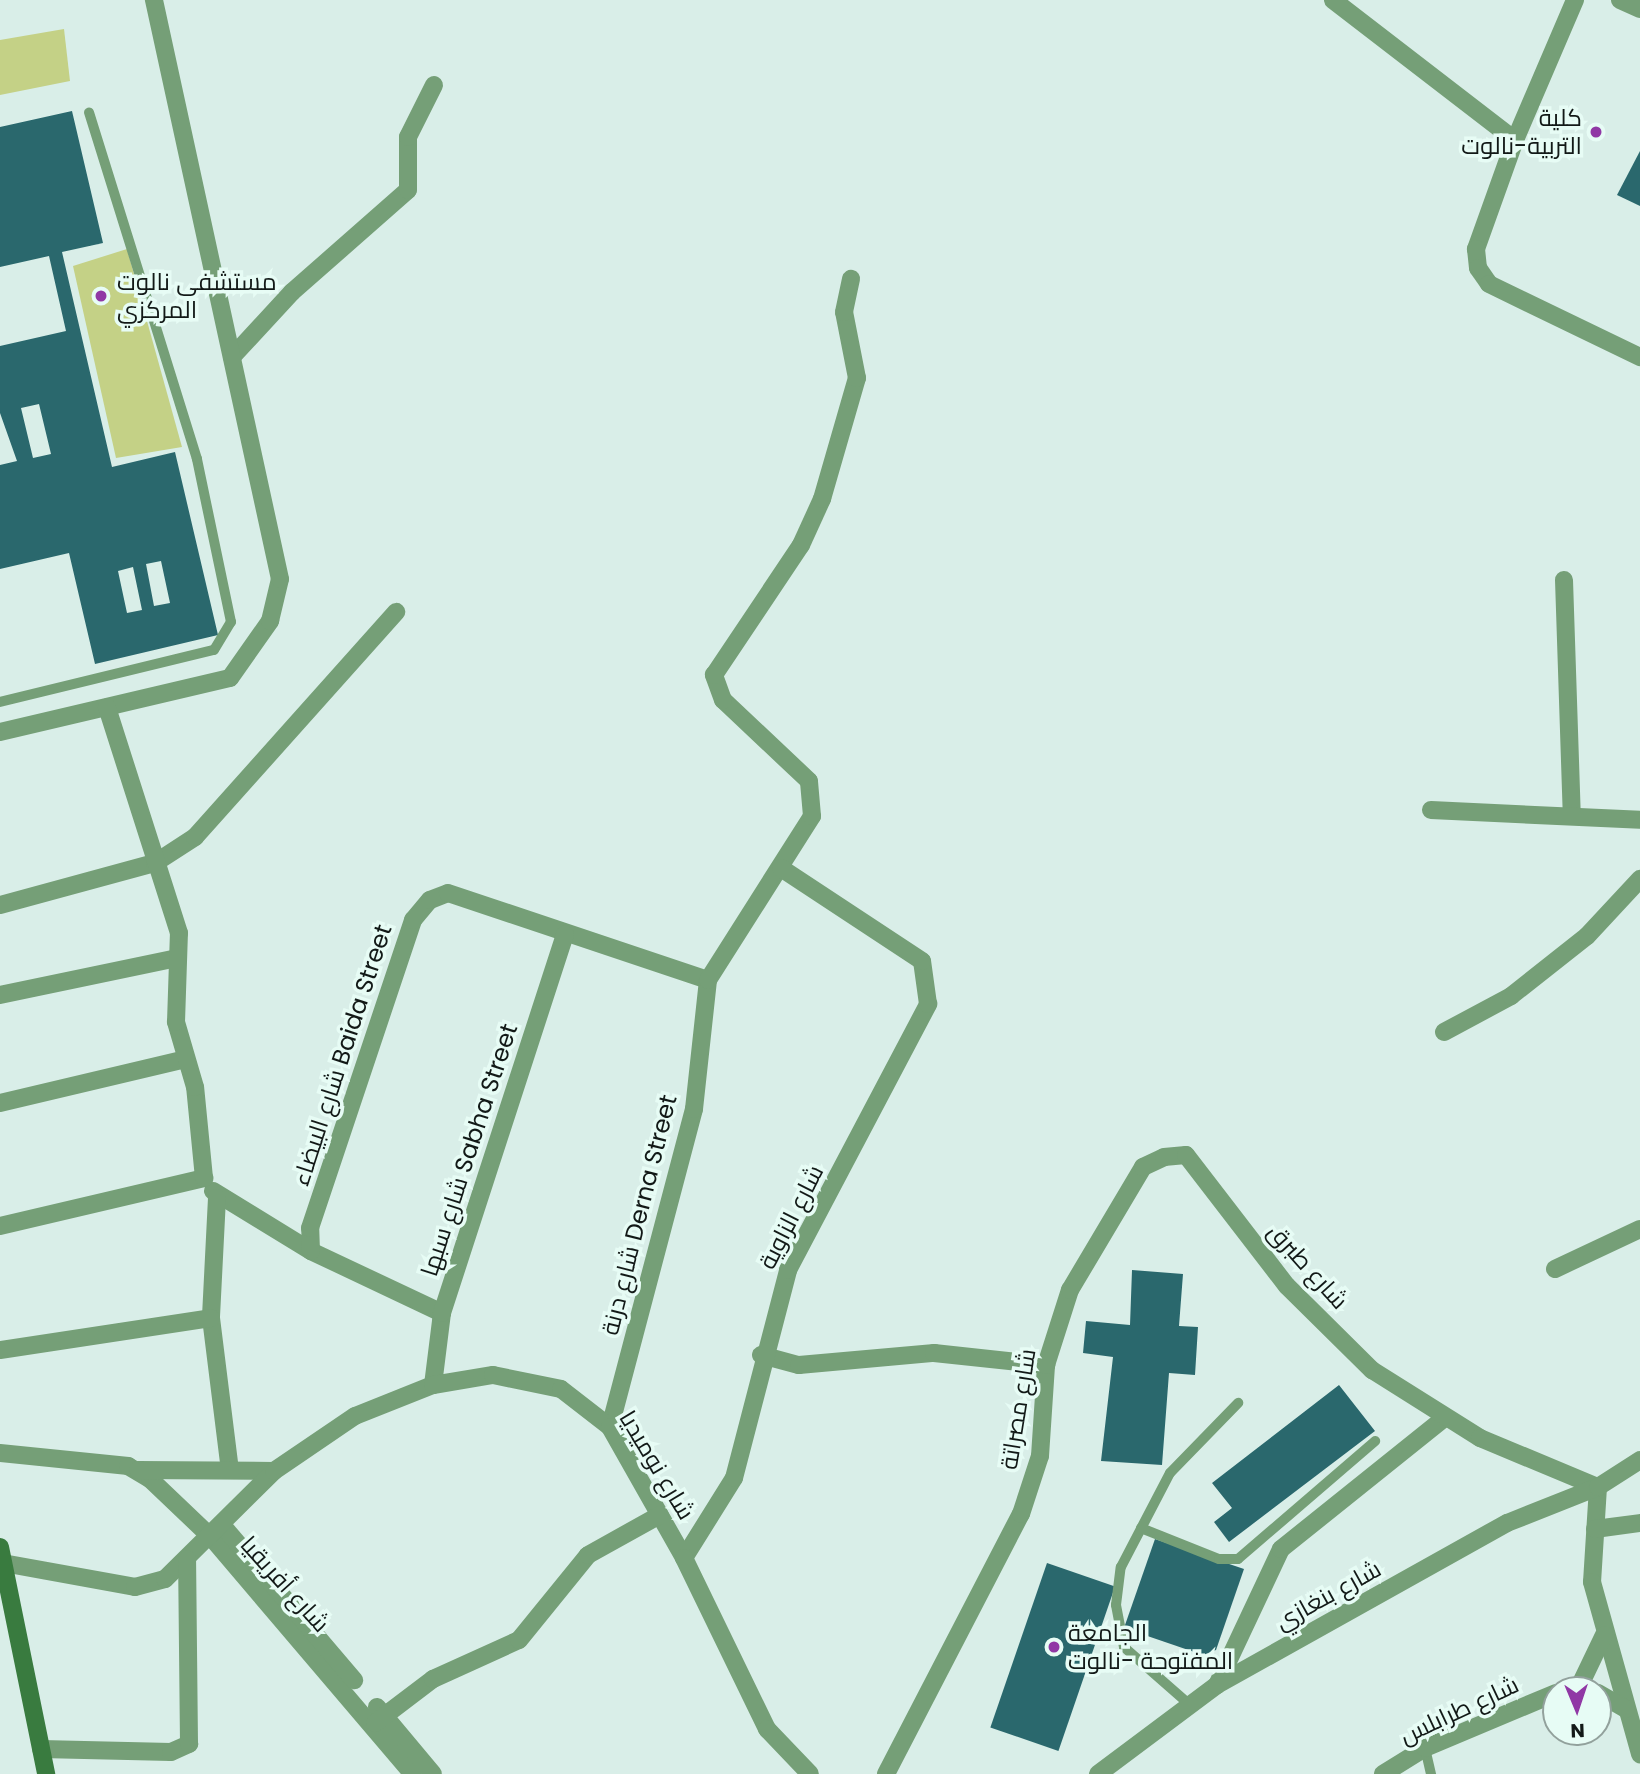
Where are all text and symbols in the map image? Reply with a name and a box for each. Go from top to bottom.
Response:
place label: كلية التربية-نالوت [1461,104,1582,160]
marker: كلية التربية-نالوت [1588,124,1604,140]
place label: مستشفى نالوت المركزي [117,268,277,324]
marker: مستشفى نالوت المركزي [91,286,111,306]
street label: شارع البيضاء Baida Street [286,921,398,1189]
street label: شارع سبها Sabha Street [415,1020,523,1280]
street label: شارع درنة Derna Street [595,1092,683,1338]
street label: شارع الزاوية [753,1160,829,1274]
street label: شارع طبرق [1262,1217,1354,1315]
street label: شارع مصراتة [994,1347,1042,1471]
street label: شارع نوميديا [613,1405,701,1525]
street label: شارع أفريقيا [235,1530,335,1638]
street label: شارع بنغازي [1270,1554,1386,1636]
place label: الجامعة المفتوحة -نالوت [1068,1619,1233,1675]
marker: الجامعة المفتوحة -نالوت [1046,1639,1062,1655]
street label: شارع طرابلس [1395,1670,1523,1750]
north arrow [1542,1676,1612,1746]
text: N [1570,1717,1585,1744]

